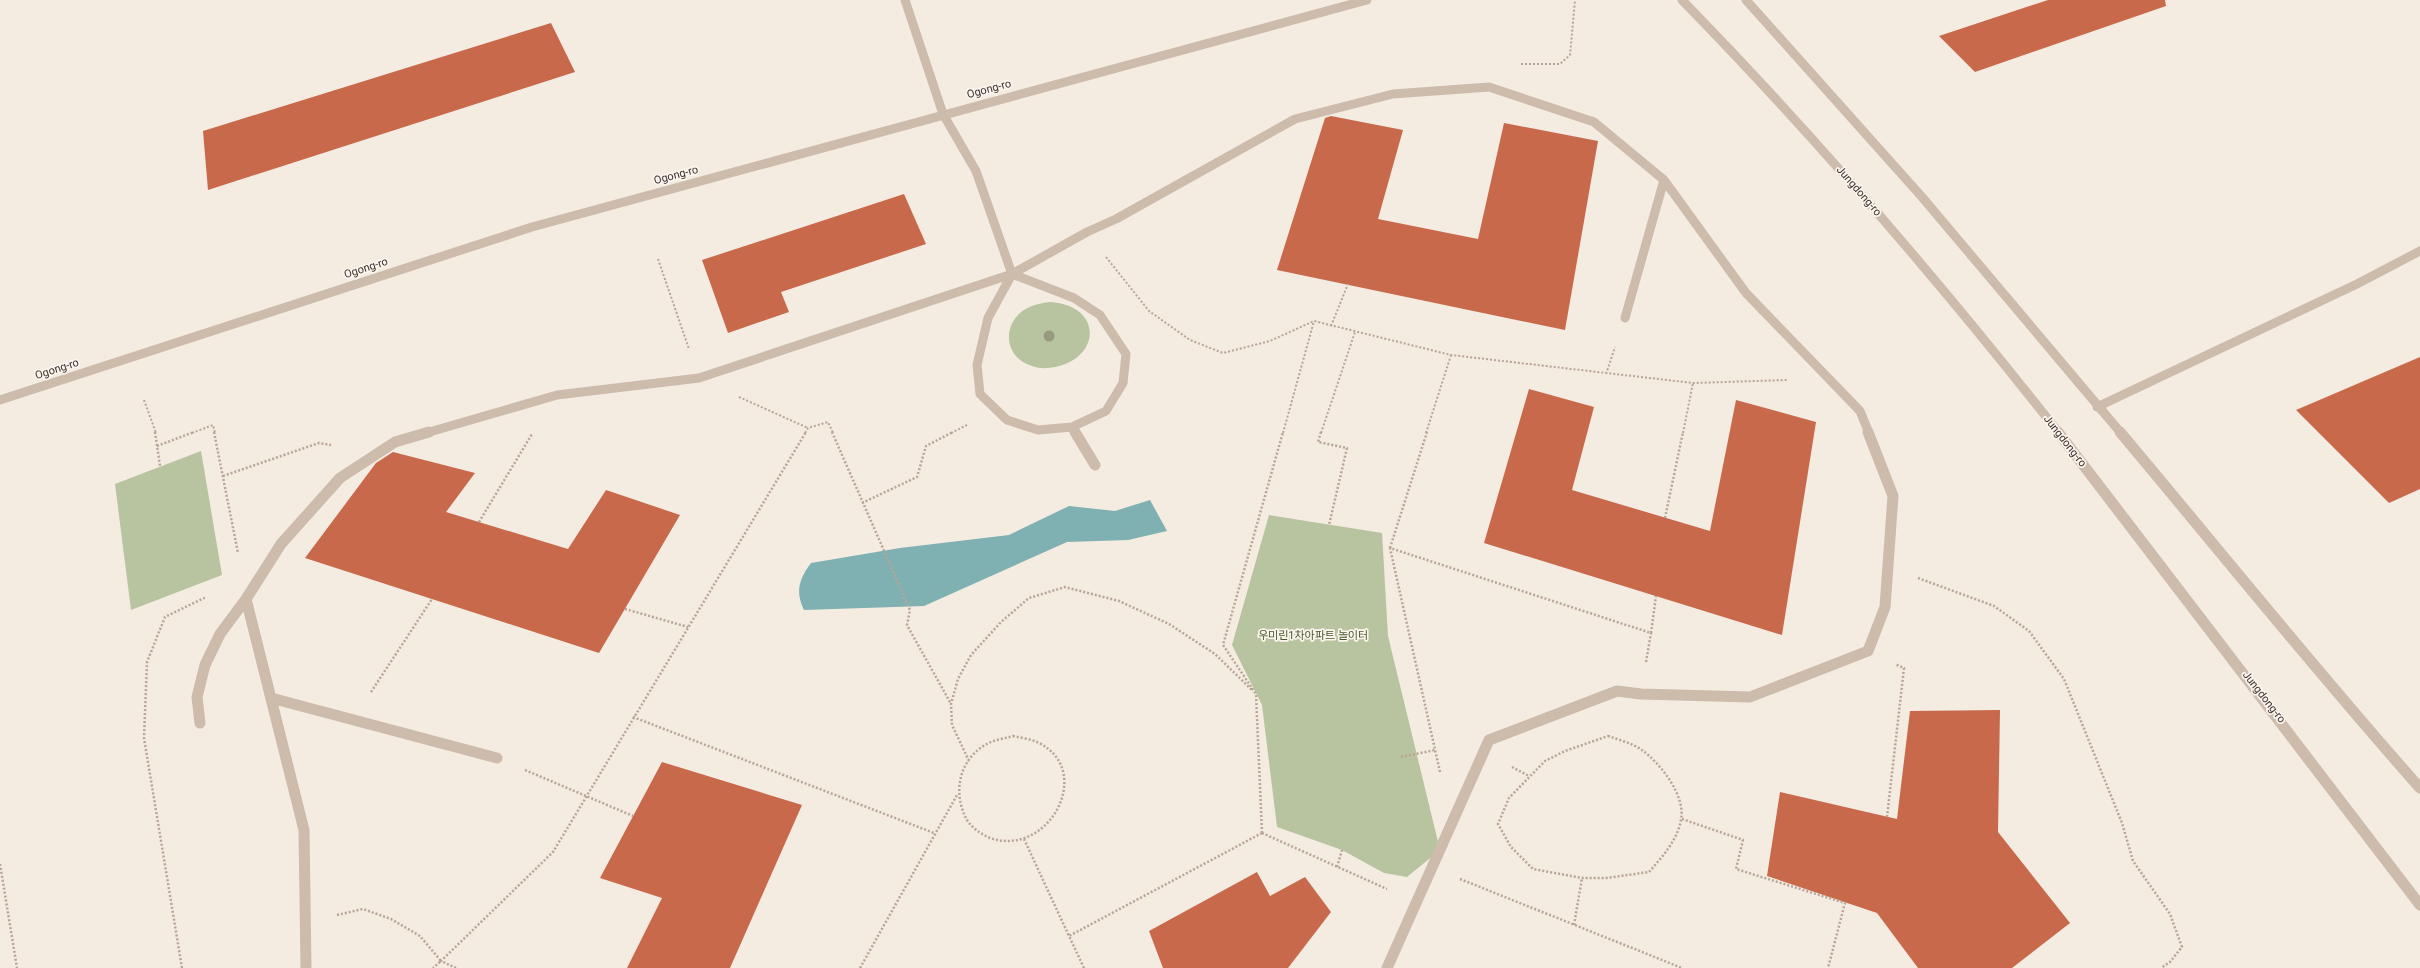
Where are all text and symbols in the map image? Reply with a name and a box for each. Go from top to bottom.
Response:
street label: Ogong-ro [965,77,1013,101]
street label: Ogong-ro [652,163,700,187]
street label: Jungdong-ro [1834,163,1884,219]
street label: Ogong-ro [342,255,390,281]
street label: Ogong-ro [33,356,81,382]
street label: Jungdong-ro [2041,413,2089,469]
park label: 우미린1차아파트 놀이터 [1258,629,1368,642]
street label: Jungdong-ro [2240,669,2288,725]

